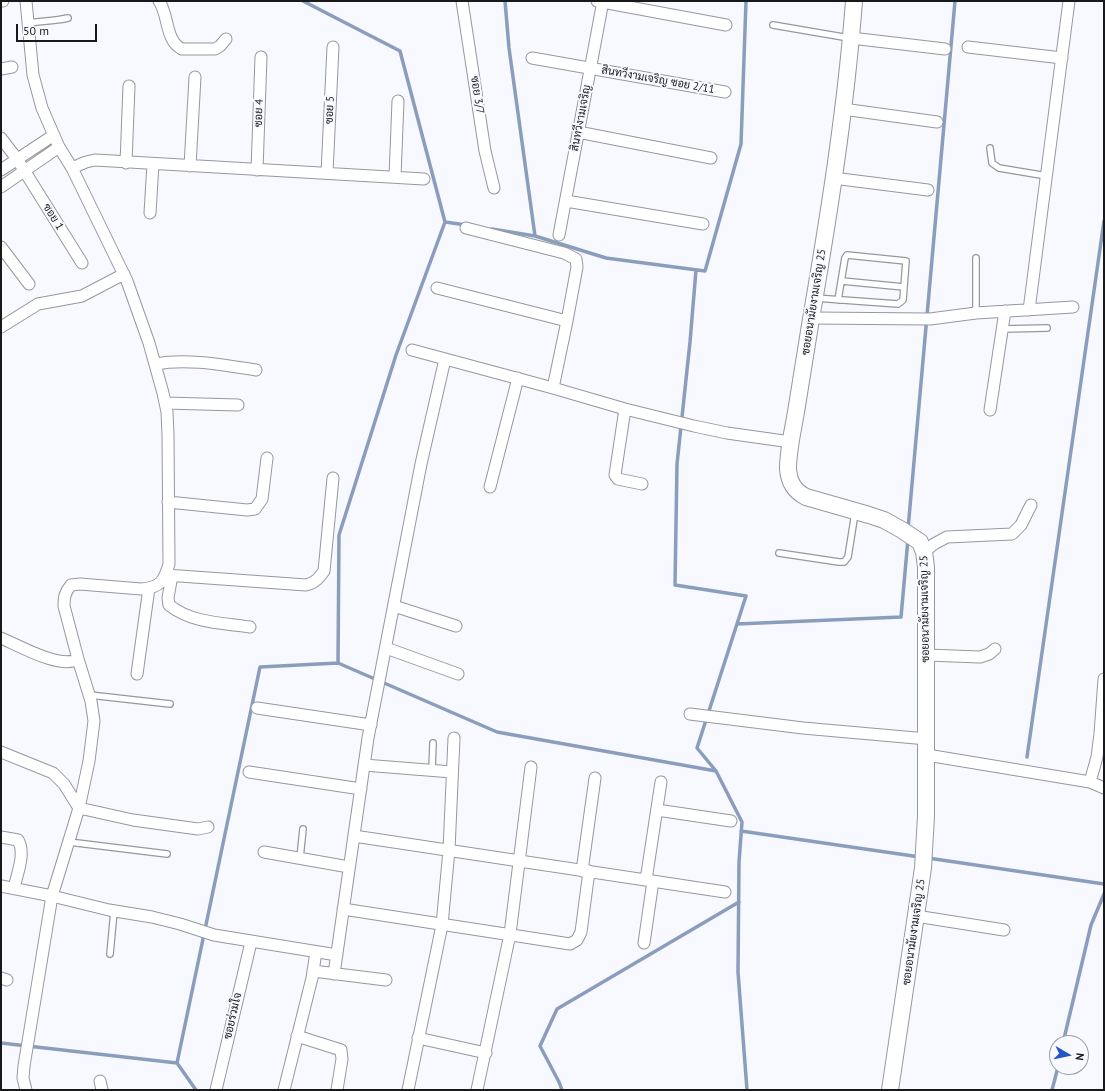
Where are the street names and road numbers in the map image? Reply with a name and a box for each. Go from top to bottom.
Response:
street label: สินทวีงามเจริญ ซอย 2/11 [600,64,716,96]
street label: ซอย 3/7 [467,75,487,115]
street label: สินทวีงามเจริญ [568,84,594,152]
street label: ซอย 5 [323,95,337,125]
street label: ซอย 4 [252,99,266,127]
street label: ซอย 1 [40,201,66,233]
street label: ซอยอนามัยงามเจริญ 25 [799,248,829,356]
street label: ซอยอนามัยงามเจริญ 25 [917,555,933,663]
street label: ซอยอนามัยงามเจริญ 25 [900,878,928,986]
street label: ซอยร่วมใจ [221,991,245,1041]

